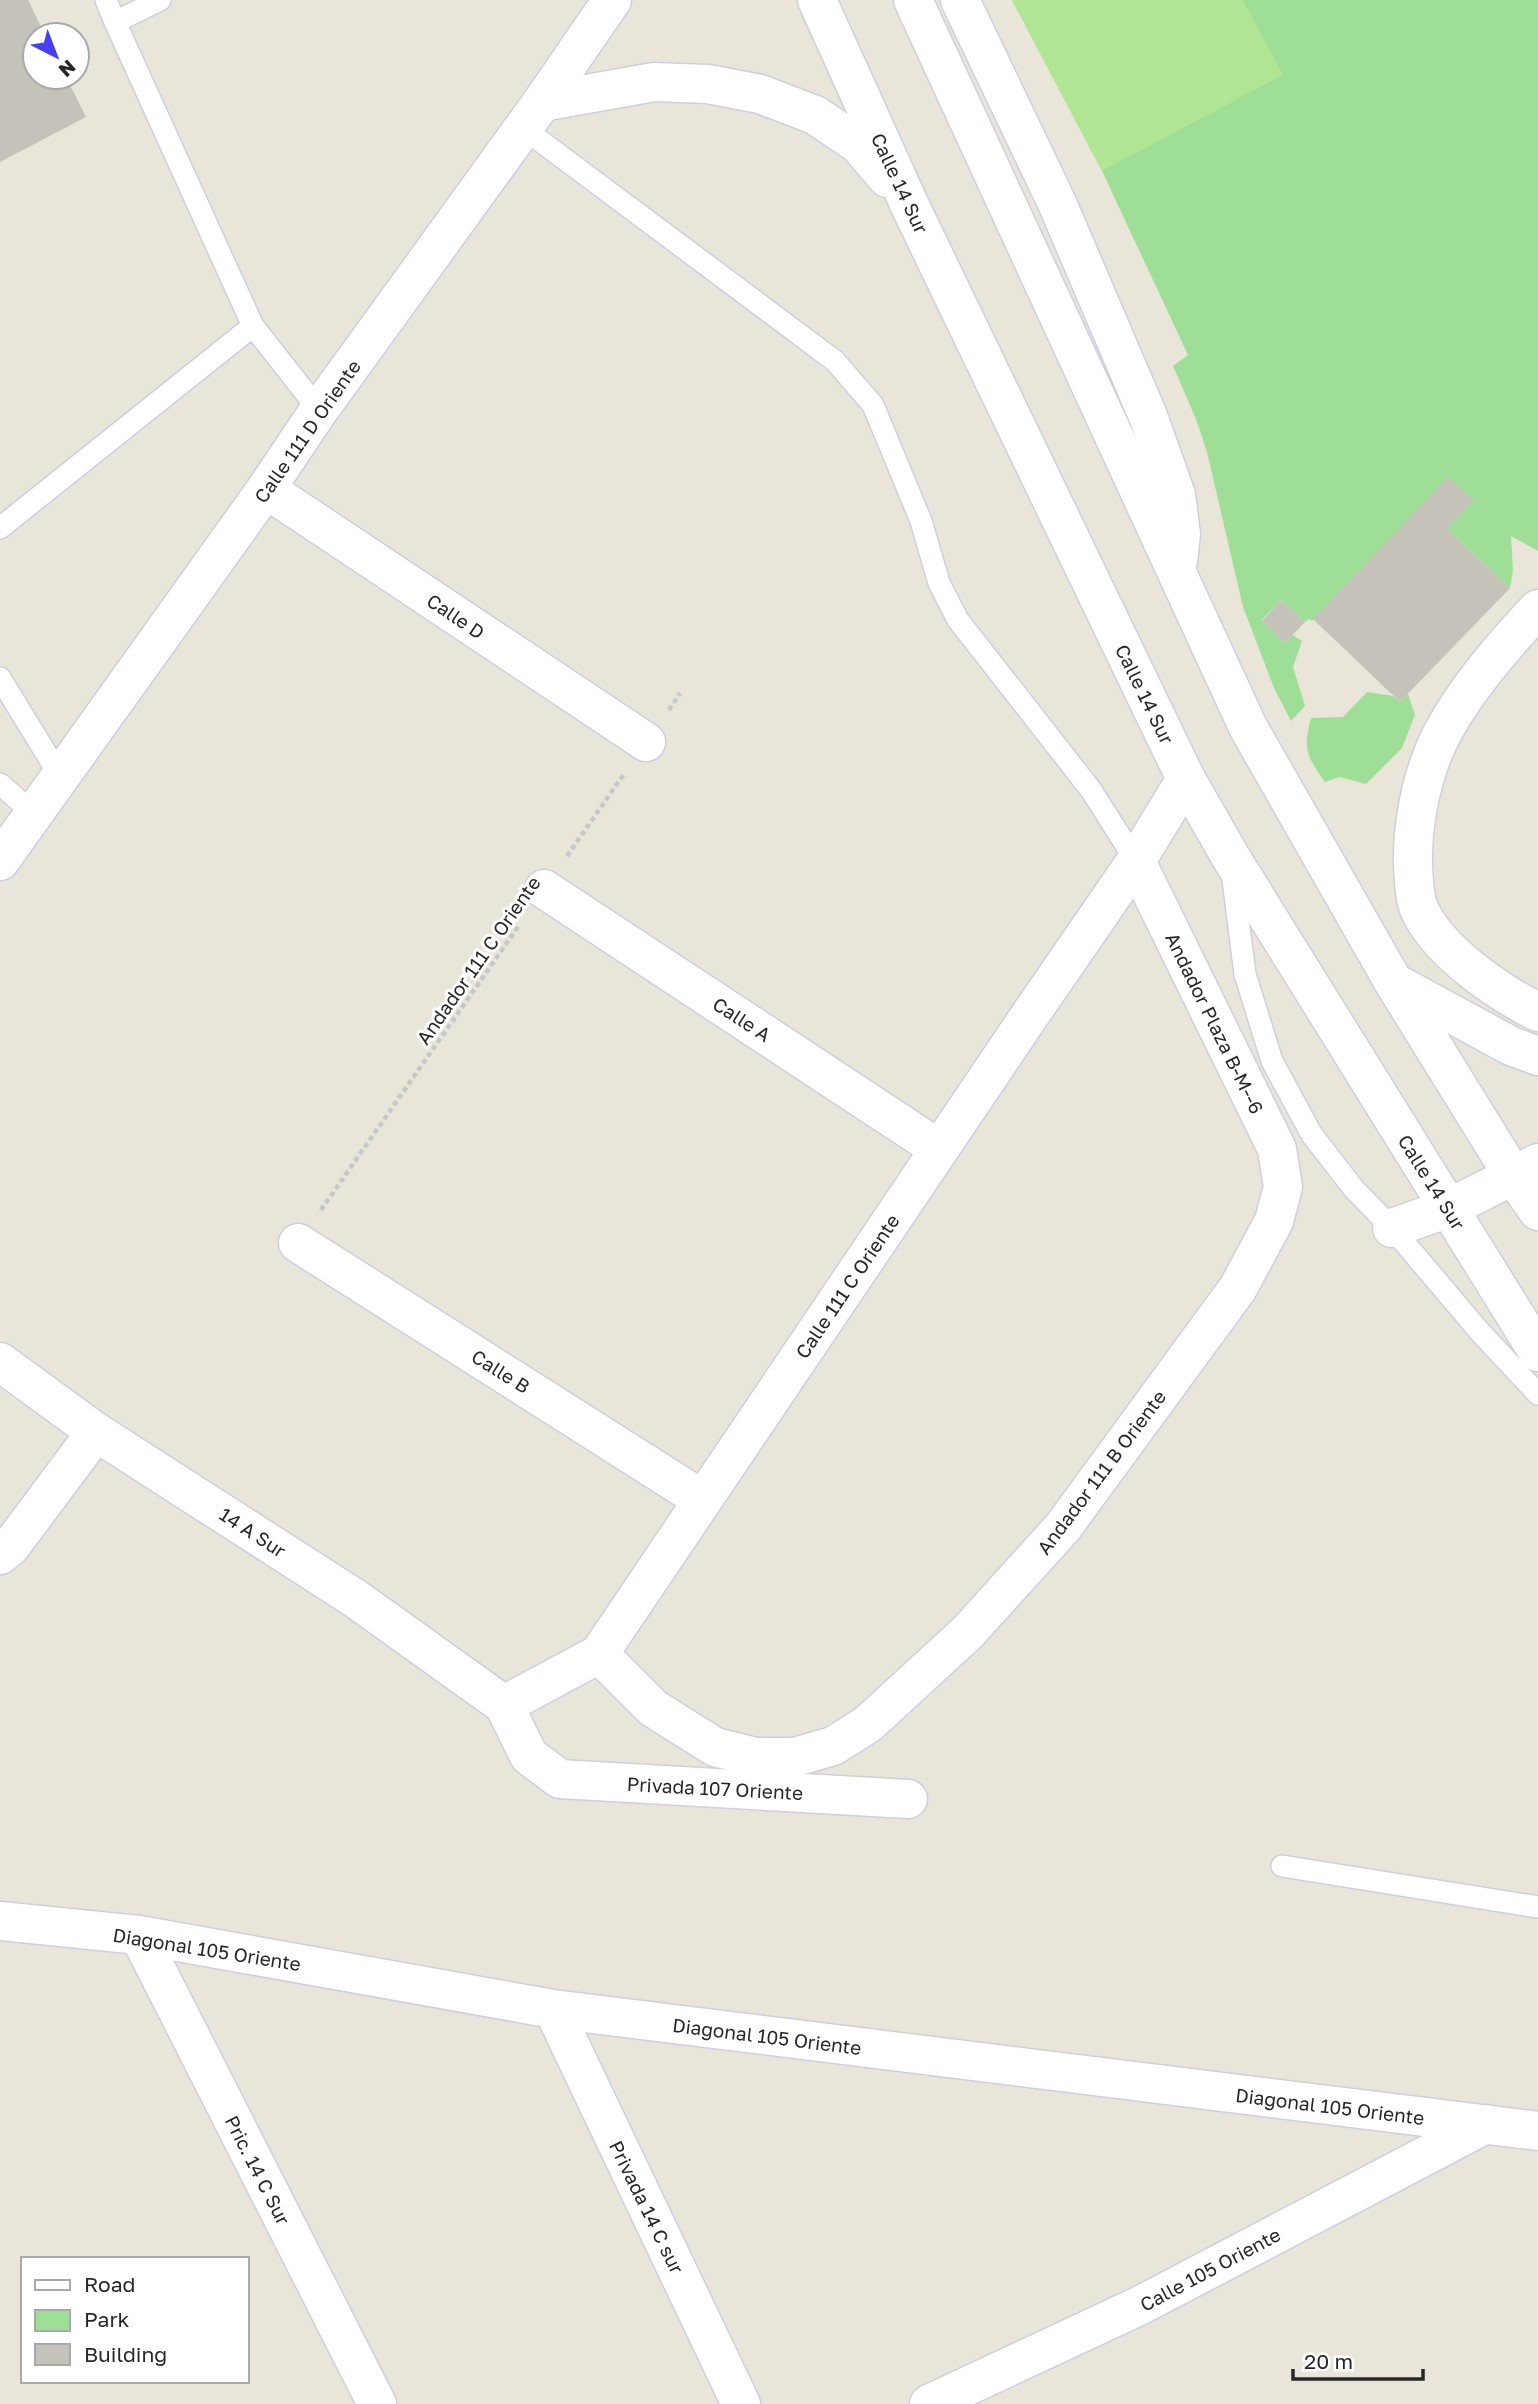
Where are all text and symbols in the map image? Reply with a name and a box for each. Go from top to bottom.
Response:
north arrow [21,21,91,91]
text: N [55,56,81,82]
street label: Calle 14 Sur [867,129,933,237]
street label: Calle 111 D Oriente [249,355,365,507]
street label: Calle D [423,588,489,644]
street label: Calle 14 Sur [1111,640,1179,748]
street label: Andador 111 C Oriente [411,872,545,1048]
street label: Andador Plaza B-M--6 [1161,929,1269,1117]
street label: Calle A [709,992,775,1046]
street label: Calle 14 Sur [1394,1130,1471,1234]
street label: Calle 111 C Oriente [790,1209,904,1363]
street label: Calle B [468,1344,534,1398]
street label: Andador 111 B Oriente [1032,1385,1170,1559]
street label: 14 A Sur [216,1502,291,1562]
street label: Privada 107 Oriente [626,1772,804,1804]
street label: Diagonal 105 Oriente [111,1923,303,1975]
street label: Diagonal 105 Oriente [671,2013,863,2059]
street label: Diagonal 105 Oriente [1234,2083,1426,2129]
street label: Pric. 14 C Sur [221,2111,296,2229]
street label: Privada 14 C sur [605,2137,689,2278]
street label: Calle 105 Oriente [1136,2222,1284,2316]
legend [21,2257,248,2383]
text: Road [84,2271,135,2297]
text: Park [84,2306,130,2332]
scale bar [1293,2338,1422,2382]
text: Building [84,2341,167,2367]
text: 20 m [1304,2348,1353,2374]

